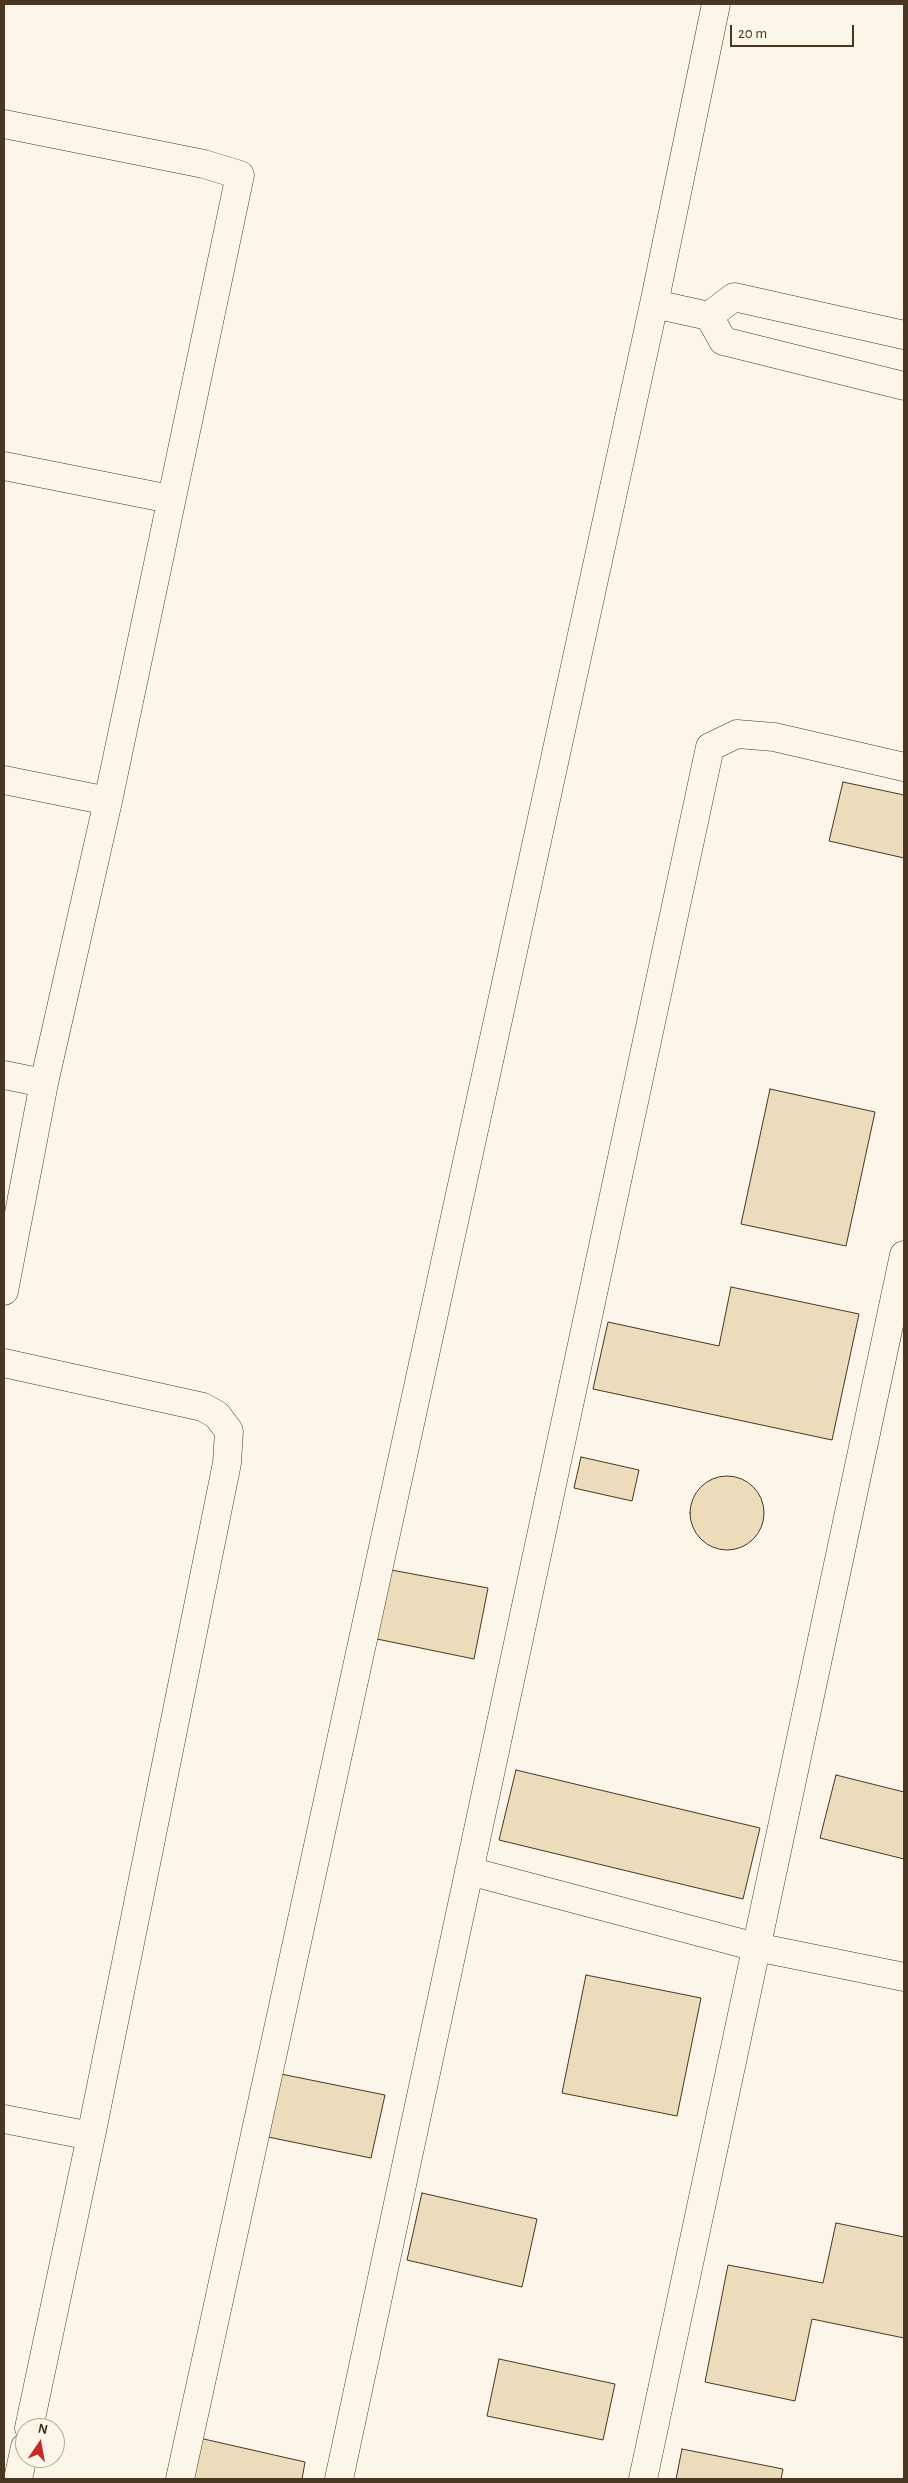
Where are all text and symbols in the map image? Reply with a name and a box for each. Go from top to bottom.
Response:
scale bar [733,15,857,47]
text: 20 m [738,26,767,41]
north arrow [15,2418,65,2468]
text: N [37,2421,49,2437]

